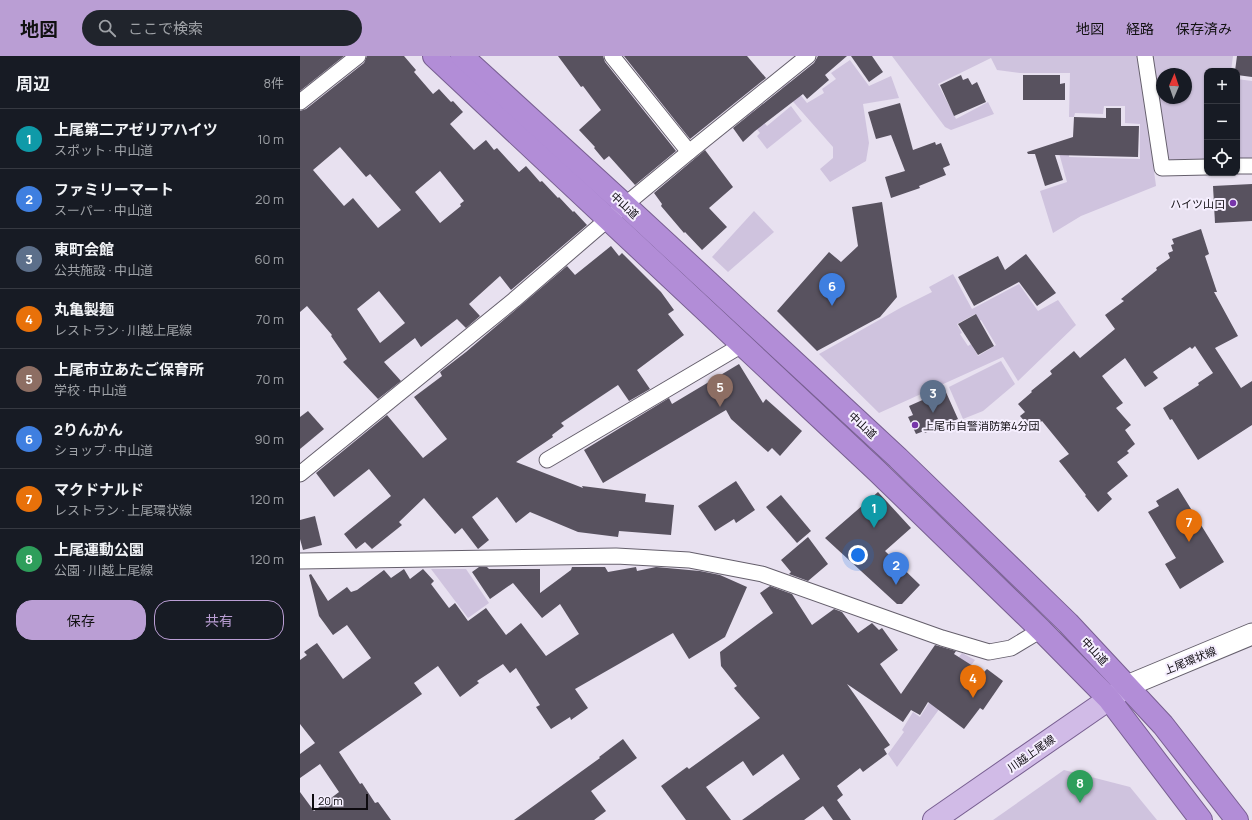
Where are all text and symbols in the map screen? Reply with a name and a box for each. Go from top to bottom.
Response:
search box [82,10,362,46]
text: 地図 [20,16,58,42]
icon: search [96,17,118,39]
text: ここで検索 [128,18,203,39]
text: 地図 [1076,19,1104,38]
text: 経路 [1126,19,1154,38]
text: 保存済み [1176,19,1232,38]
north arrow [1156,68,1192,104]
map controls [1204,68,1240,176]
button: + [1204,68,1240,104]
text: 周辺 [16,72,50,95]
text: 8件 [263,74,284,92]
button: − [1204,104,1240,140]
text: 上尾第二アゼリアハイツ [54,119,218,140]
text: 1 [26,130,32,148]
text: 10 m [257,130,284,148]
button: locate [1204,140,1240,176]
text: スポット · 中山道 [54,141,153,159]
text: ファミリーマート [54,179,174,200]
street label: 中山道 [608,188,642,222]
text: 2 [25,190,33,208]
text: 20 m [255,190,284,208]
place label: ハイツ山口 [1170,196,1225,211]
marker: ハイツ山口 [1228,198,1238,208]
text: スーパー · 中山道 [54,201,153,219]
text: 東町会館 [54,239,114,260]
text: 3 [25,250,33,268]
text: 60 m [254,250,284,268]
text: 公共施設 · 中山道 [54,261,153,279]
pin: 6 [819,273,845,306]
text: 丸亀製麺 [54,299,114,320]
text: 4 [25,310,33,328]
text: 70 m [256,310,284,328]
text: レストラン · 川越上尾線 [54,321,192,339]
text: 上尾市立あたご保育所 [54,359,204,380]
text: 5 [25,370,33,388]
text: 70 m [256,370,284,388]
pin: 5 [707,374,733,407]
pin: 3 [920,380,946,413]
text: 学校 · 中山道 [54,381,127,399]
street label: 中山道 [846,408,880,442]
place label: 上尾市自警消防第4分団 [923,418,1039,433]
text: 2りんかん [54,419,123,440]
marker: 上尾市自警消防第4分団 [910,420,920,430]
text: 6 [25,430,33,448]
text: 90 m [254,430,284,448]
text: ショップ · 中山道 [54,441,153,459]
text: マクドナルド [54,479,144,500]
text: 7 [26,490,32,508]
text: 120 m [250,490,284,508]
pin: 1 [861,495,887,528]
text: レストラン · 上尾環状線 [54,501,192,519]
pin: 7 [1176,509,1202,542]
text: 上尾運動公園 [54,539,144,560]
your location [848,545,868,565]
text: 8 [25,550,33,568]
text: 120 m [250,550,284,568]
pin: 2 [883,552,909,585]
text: 公園 · 川越上尾線 [54,561,153,579]
button: 保存 [16,600,146,640]
button: 共有 [154,600,284,640]
street label: 中山道 [1078,634,1112,668]
street label: 上尾環状線 [1162,643,1218,677]
pin: 4 [960,665,986,698]
street label: 川越上尾線 [1004,731,1058,775]
pin: 8 [1067,770,1093,803]
scale bar [312,792,368,811]
text: 20 m [318,793,343,808]

